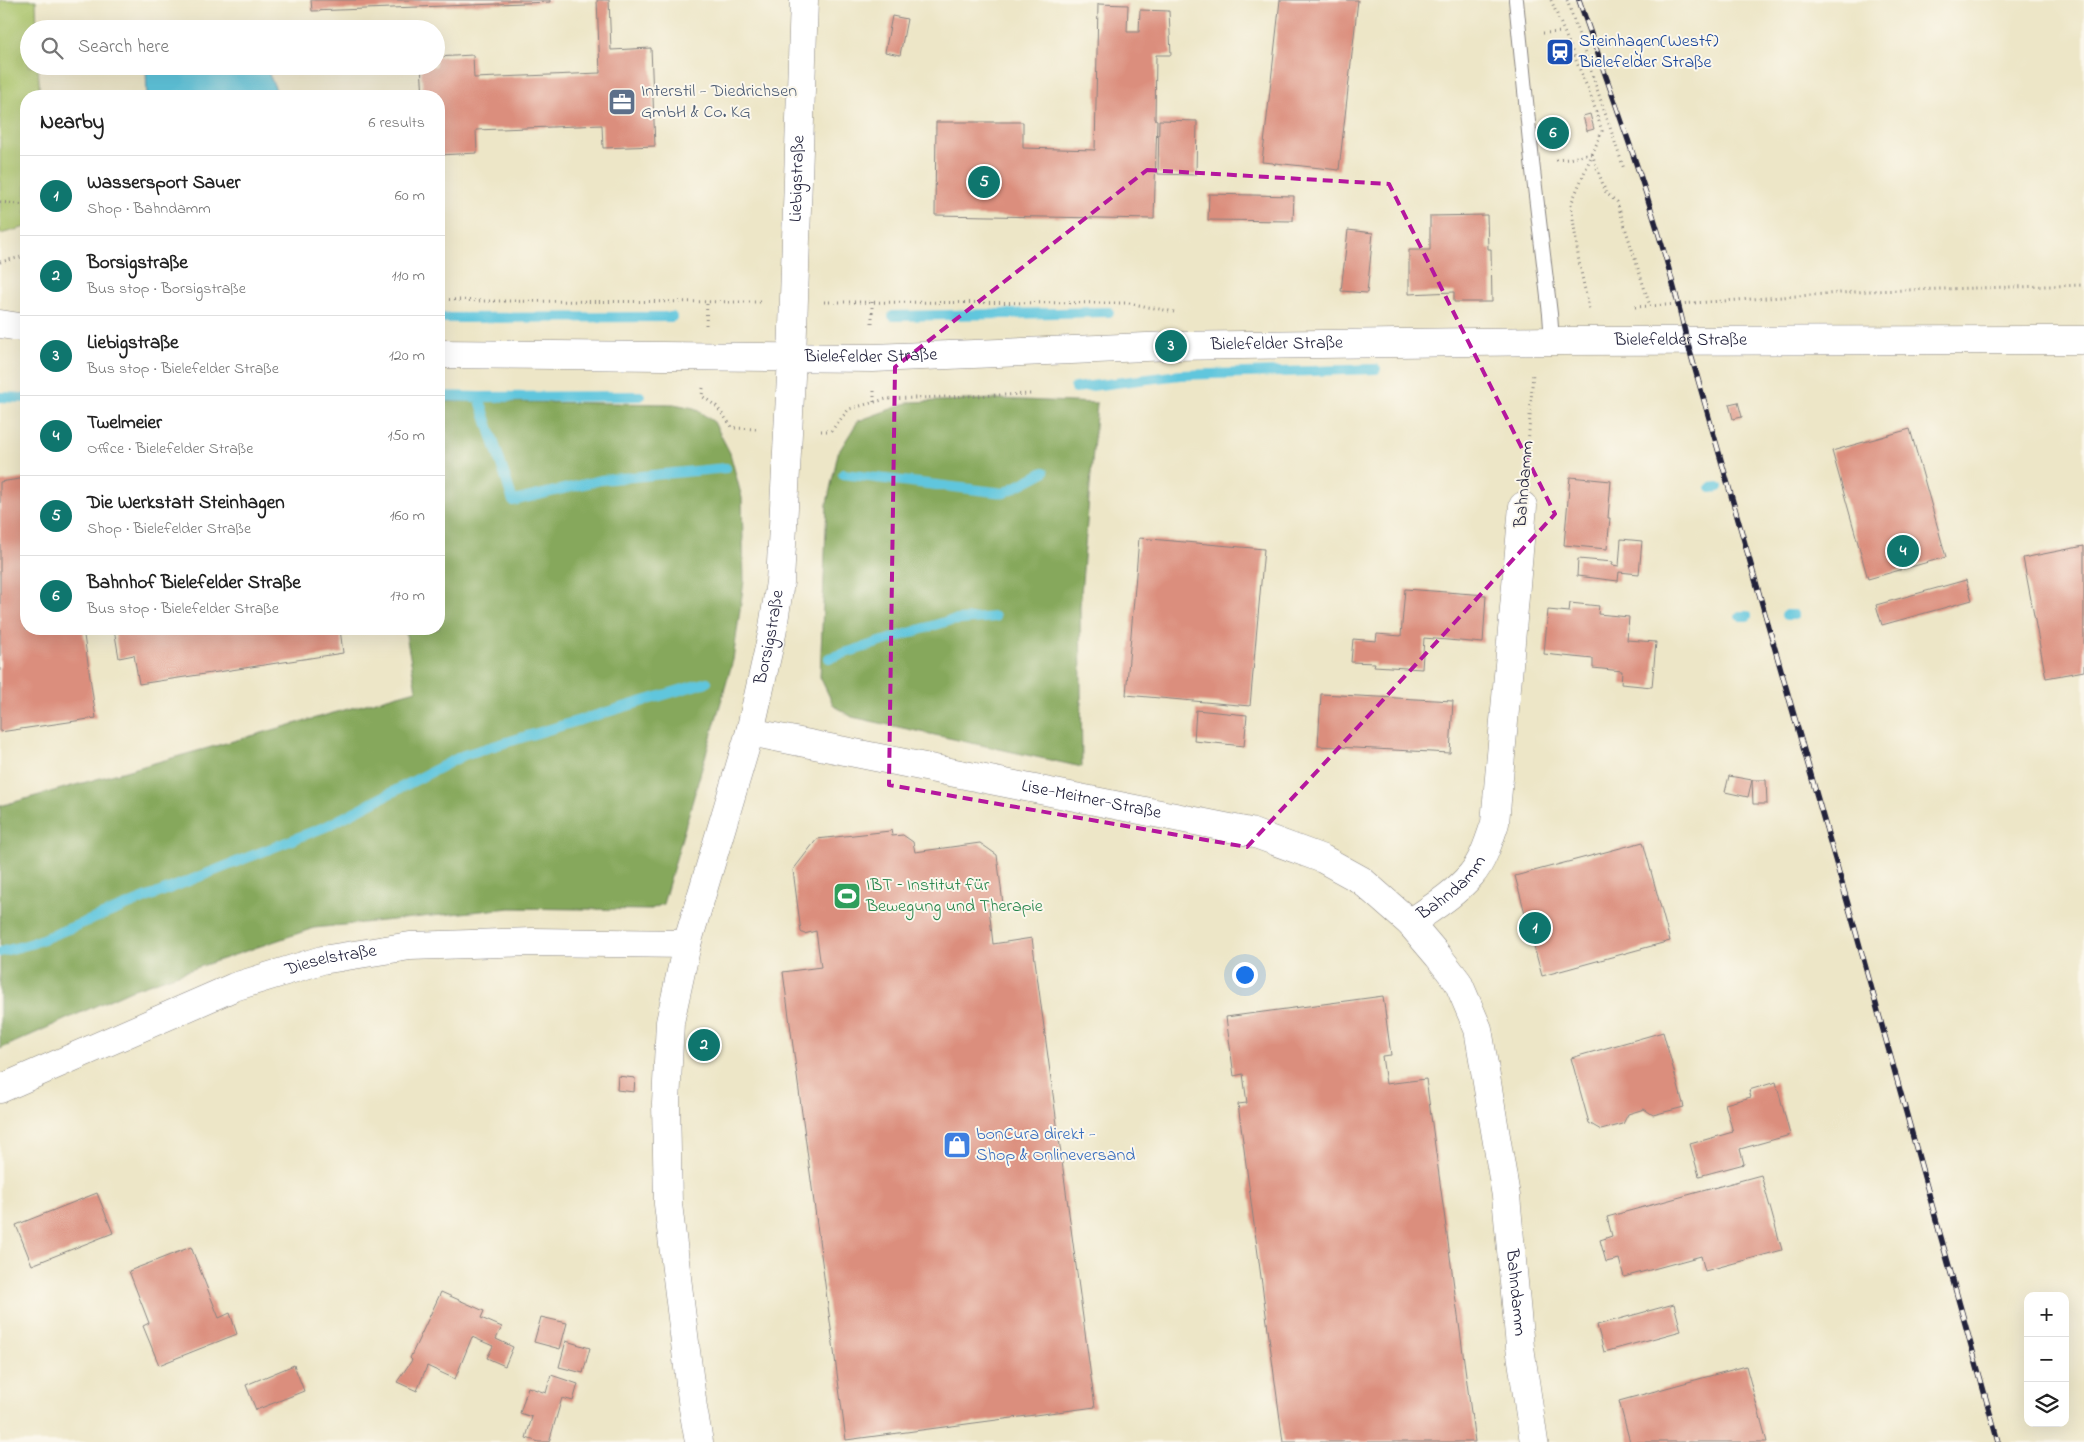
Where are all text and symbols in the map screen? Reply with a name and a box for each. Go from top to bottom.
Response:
search box [20,20,445,75]
place label: Steinhagen(Westf) Bielefelder Straße [1578,29,1719,76]
icon: search [38,34,66,62]
text: Search here [78,34,169,61]
station icon: Steinhagen(Westf) Bielefelder Straße [1545,37,1575,67]
place label: Interstil - Diedrichsen GmbH & Co. KG [641,79,797,126]
office icon: Interstil - Diedrichsen GmbH & Co. KG [607,87,637,117]
text: Nearby [40,108,104,138]
text: 6 results [368,111,425,135]
pin: 6 [1537,114,1569,152]
street label: Liebigstraße [784,134,812,223]
pin: 5 [968,163,1000,201]
text: Wassersport Sauer [87,170,240,197]
text: 1 [53,184,59,208]
text: 60 m [395,184,425,208]
text: Shop · Bahndamm [87,197,211,221]
text: Borsigstraße [87,250,188,277]
text: 2 [52,264,60,288]
text: 110 m [391,264,425,288]
text: Bus stop · Borsigstraße [87,277,246,301]
pin: 3 [1155,327,1187,365]
street label: Bielefelder Straße [1613,328,1748,354]
text: Liebigstraße [87,330,179,357]
street label: Bielefelder Straße [1209,331,1344,358]
street label: Bielefelder Straße [803,342,939,371]
text: 3 [53,344,59,368]
text: 120 m [389,344,425,368]
text: Bus stop · Bielefelder Straße [87,357,279,381]
text: Twelmeier [87,410,162,437]
text: 4 [53,424,59,448]
text: 150 m [387,424,425,448]
text: Office · Bielefelder Straße [87,437,253,461]
street label: Bahndamm [1508,439,1542,529]
text: Die Werkstatt Steinhagen [87,490,285,517]
text: 5 [51,504,61,528]
text: 160 m [390,504,425,528]
text: Shop · Bielefelder Straße [87,517,251,541]
pin: 4 [1887,532,1919,570]
text: Bahnhof Bielefelder Straße [87,570,301,597]
text: 6 [52,584,60,608]
text: 170 m [390,584,425,608]
street label: Borsigstraße [748,587,792,688]
text: Bus stop · Bielefelder Straße [87,597,279,621]
street label: Lise-Meitner-Straße [1019,774,1164,827]
street label: Bahndamm [1411,851,1494,928]
place label: IBT – Institut für Bewegung und Therapie [865,873,1044,921]
sports icon: IBT – Institut für Bewegung und Therapie [832,881,862,911]
pin: 1 [1519,909,1551,947]
street label: Dieselstraße [281,938,379,984]
your location [1232,962,1258,988]
pin: 2 [688,1026,720,1064]
place label: bonCura direkt - Shop & Onlineversand [976,1122,1135,1169]
shop icon: bonCura direkt - Shop & Onlineversand [942,1130,972,1160]
street label: Bahndamm [1498,1247,1532,1337]
map controls [2024,1292,2069,1427]
button: + [2024,1292,2069,1337]
button: − [2024,1337,2069,1382]
button: layers [2024,1382,2069,1427]

